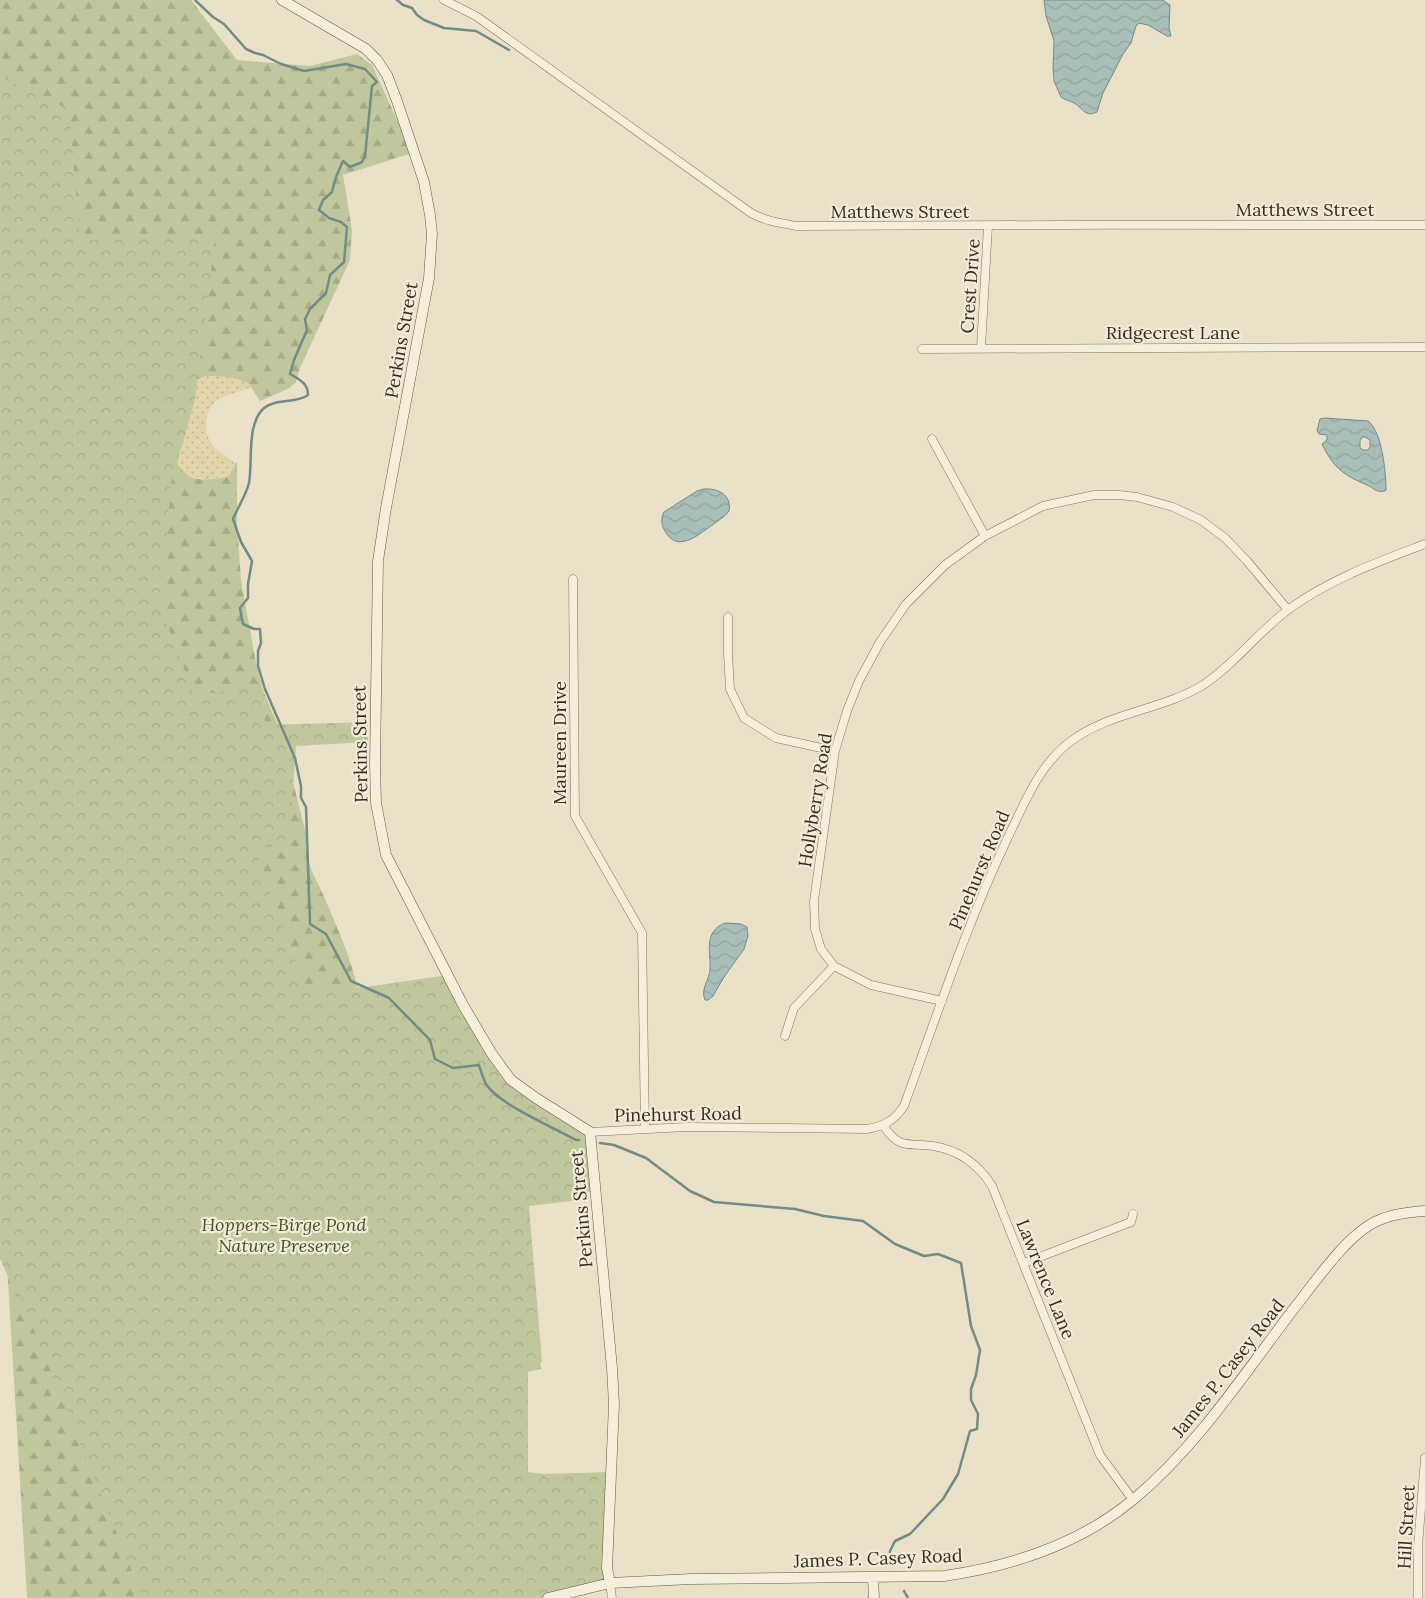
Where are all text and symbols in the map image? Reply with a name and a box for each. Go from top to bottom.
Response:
street label: Matthews Street [1236,198,1374,221]
street label: Matthews Street [831,200,969,223]
street label: Crest Drive [955,238,985,334]
street label: Perkins Street [379,280,423,400]
street label: Ridgecrest Lane [1106,321,1240,344]
street label: Maureen Drive [548,681,571,805]
street label: Perkins Street [347,685,373,803]
street label: Hollyberry Road [793,731,837,869]
street label: Pinehurst Road [943,806,1015,933]
street label: Pinehurst Road [614,1101,742,1127]
street label: Perkins Street [564,1149,598,1269]
park label: Hoppers-Birge Pond Nature Preserve [201,1213,367,1257]
street label: Lawrence Lane [1011,1216,1081,1343]
street label: James P. Casey Road [1166,1294,1289,1442]
street label: Hill Street [1392,1484,1420,1570]
street label: James P. Casey Road [792,1544,963,1572]

